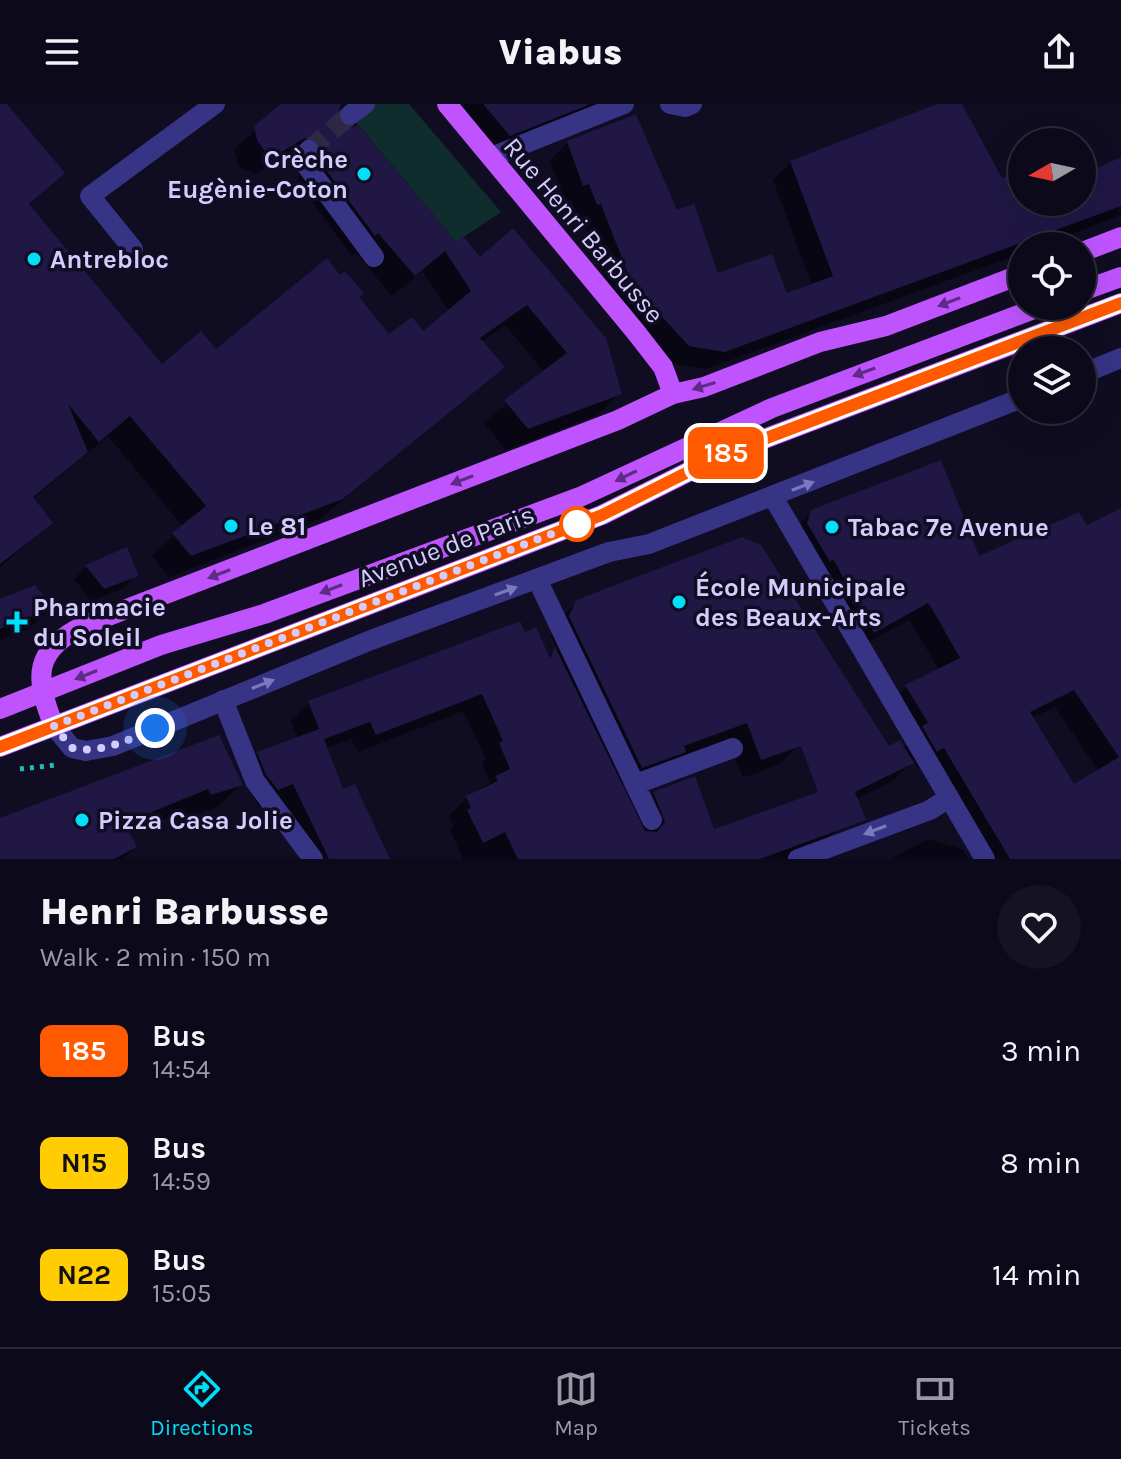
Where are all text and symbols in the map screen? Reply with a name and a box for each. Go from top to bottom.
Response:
icon: menu [40,30,84,74]
icon: share [1037,30,1081,74]
text: Viabus [499,31,622,73]
north arrow [1008,128,1096,216]
map controls [1008,128,1096,424]
street label: Rue Henri Barbusse [497,131,670,329]
place label: Crèche Eugènie-Coton [167,144,348,205]
marker: Crèche Eugènie-Coton [355,165,373,183]
button: locate [1008,232,1096,320]
place label: Antrebloc [50,244,169,275]
marker: Antrebloc [25,250,43,268]
one-way arrow [937,296,961,309]
button: layers [1008,336,1096,424]
one-way arrow [852,367,876,379]
one-way arrow [691,380,715,393]
line badge: 185 [680,427,772,479]
text: 185 [704,436,748,469]
one-way arrow [614,469,638,483]
one-way arrow [450,474,474,487]
one-way arrow [791,479,815,492]
street label: Avenue de Paris [354,499,539,594]
unlabelled marker [560,507,594,541]
place label: Le 81 [247,511,306,542]
place label: Tabac 7e Avenue [848,512,1049,543]
marker: Le 81 [222,517,240,535]
marker: Tabac 7e Avenue [823,518,841,536]
one-way arrow [207,568,231,581]
place label: École Municipale des Beaux-Arts [695,571,906,633]
one-way arrow [319,583,343,596]
one-way arrow [494,584,518,596]
place label: Pharmacie du Soleil [33,592,166,653]
marker: École Municipale des Beaux-Arts [670,593,688,611]
marker: Pharmacie du Soleil [8,613,26,631]
one-way arrow [74,668,98,681]
one-way arrow [251,677,275,690]
your location [135,708,175,748]
place label: Pizza Casa Jolie [98,805,293,836]
marker: Pizza Casa Jolie [73,811,91,829]
one-way arrow [863,824,887,837]
button: heart [997,885,1081,969]
text: Henri Barbusse [40,889,329,934]
text: Walk · 2 min · 150 m [40,942,271,973]
text: Bus [152,1018,206,1054]
text: 3 min [1001,1033,1081,1069]
text: 185 [62,1034,106,1067]
text: 14:54 [152,1054,210,1085]
text: Bus [152,1130,206,1166]
text: 8 min [1000,1145,1081,1181]
text: N15 [61,1146,107,1179]
text: 14:59 [152,1166,211,1197]
text: Bus [152,1242,206,1278]
text: 14 min [992,1257,1081,1293]
text: N22 [57,1258,111,1291]
text: 15:05 [152,1278,211,1309]
tab: Directions [150,1367,254,1441]
tab: Map [554,1367,598,1441]
tab: Tickets [898,1367,971,1441]

